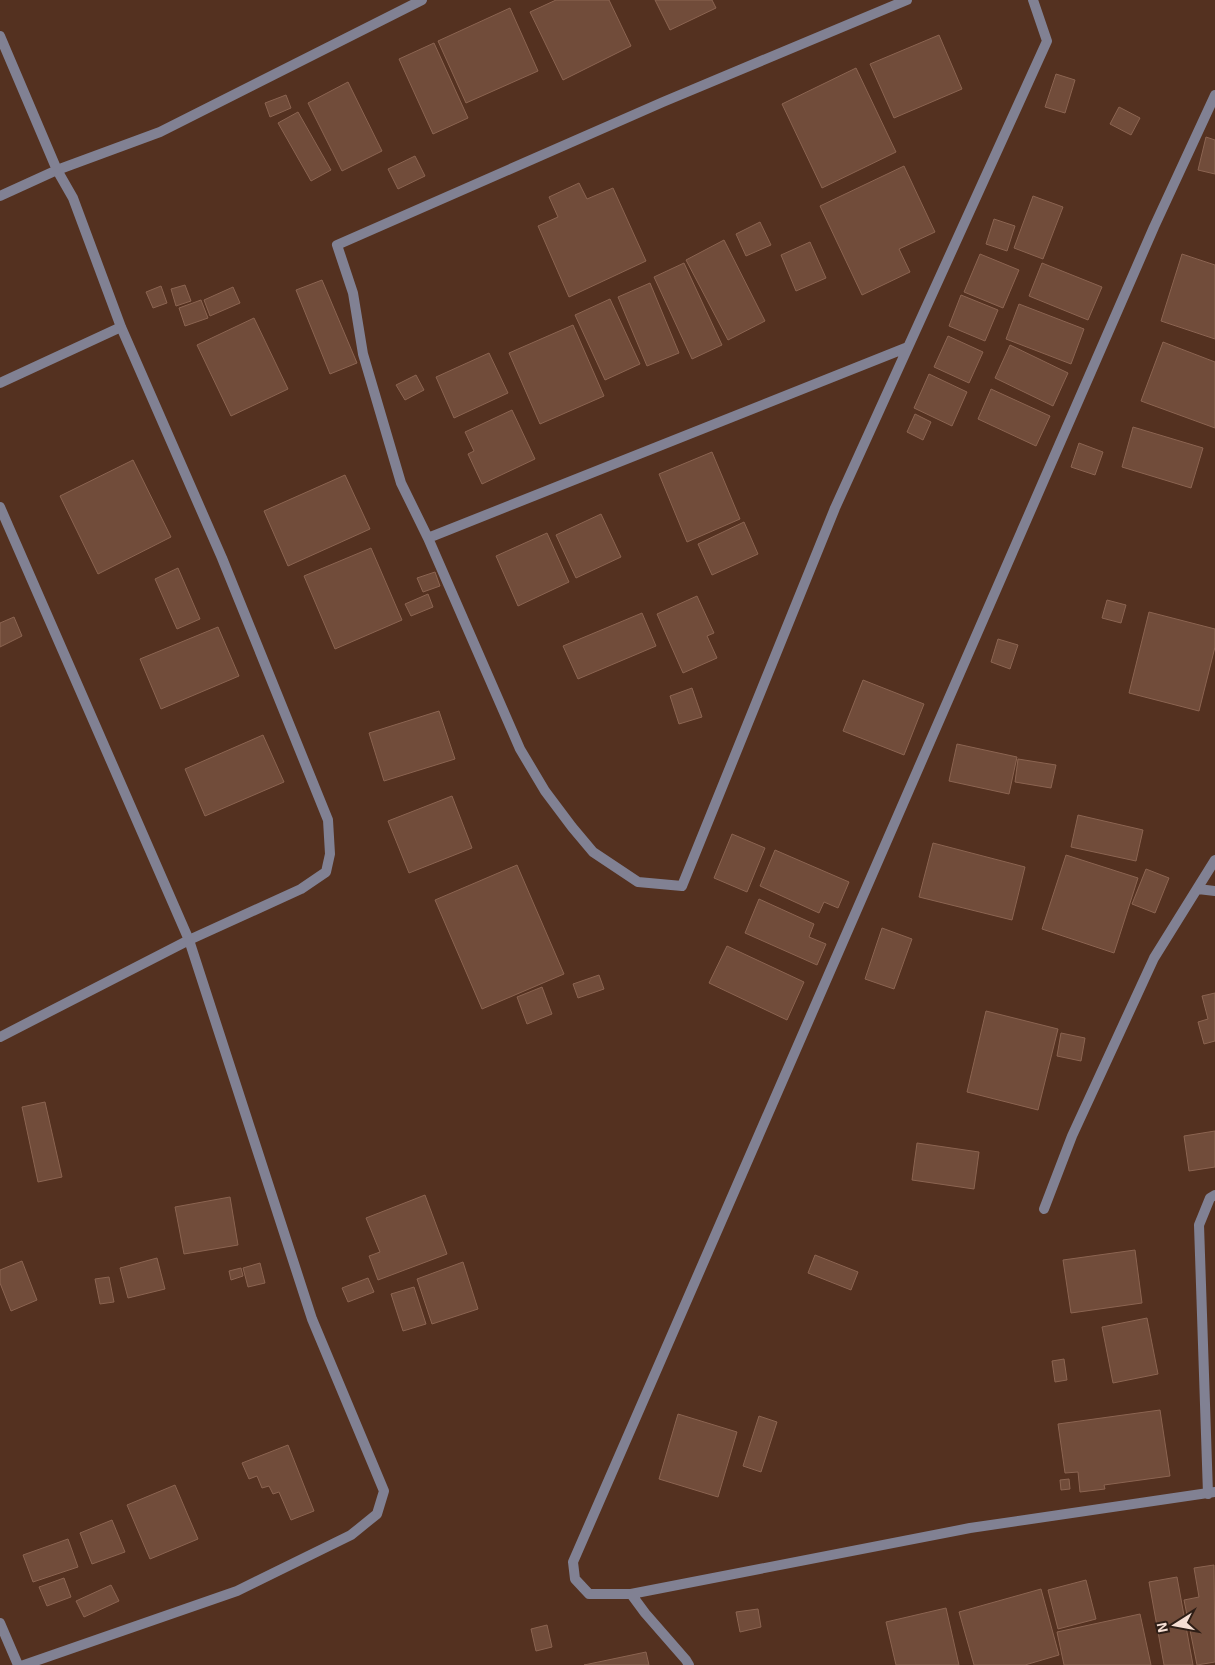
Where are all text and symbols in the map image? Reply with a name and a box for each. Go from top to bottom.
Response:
north arrow [1150,1600,1200,1650]
text: N [1152,1621,1171,1634]

